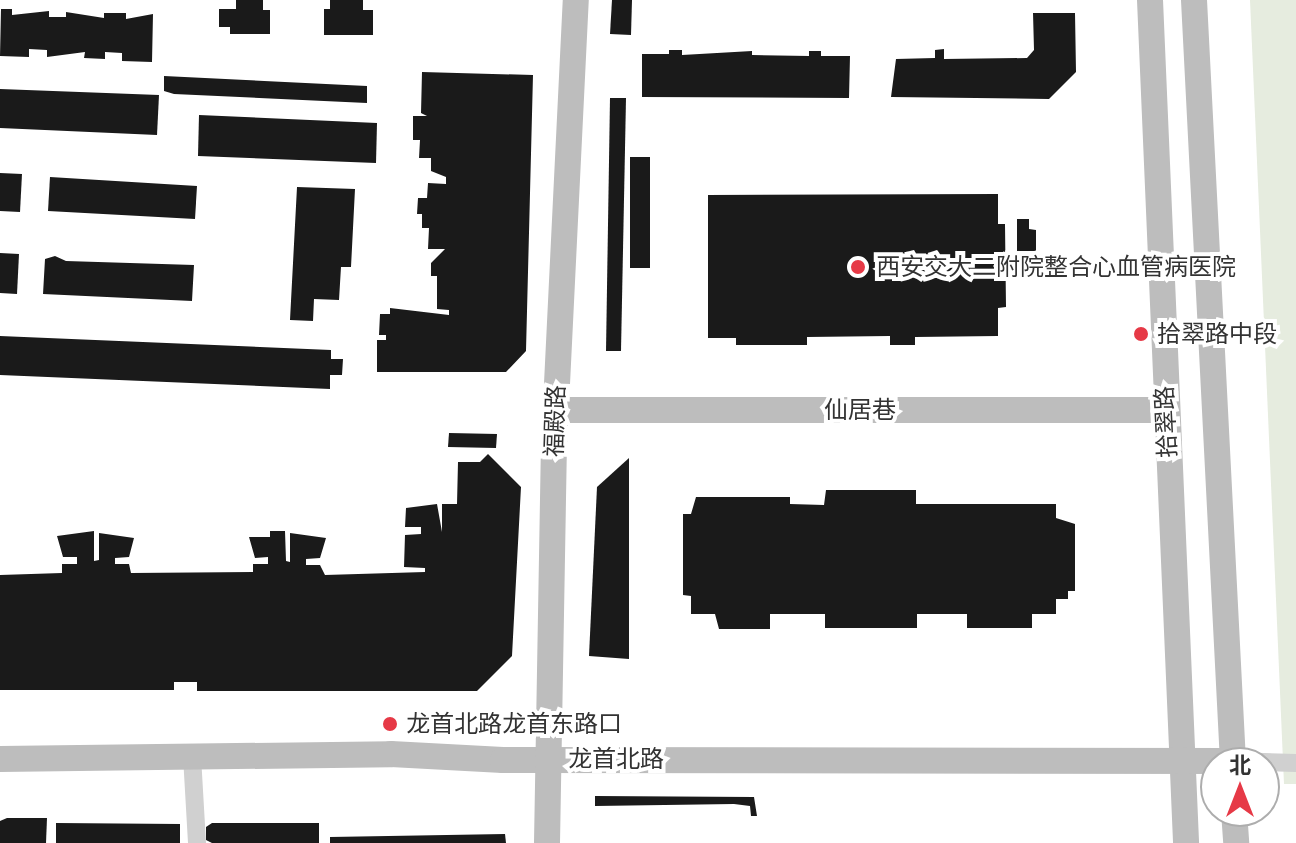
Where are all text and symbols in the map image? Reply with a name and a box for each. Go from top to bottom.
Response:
place label: 西安交大二附院整合心血管病医院 [876,253,1236,281]
marker: 西安交大二附院整合心血管病医院 [847,256,869,278]
place label: 拾翠路中段 [1157,320,1277,348]
marker: 拾翠路中段 [1132,325,1150,343]
street label: 福殿路 [539,385,571,457]
street label: 拾翠路 [1150,385,1182,459]
street label: 仙居巷 [824,396,896,424]
place label: 龙首北路龙首东路口 [406,710,622,738]
marker: 龙首北路龙首东路口 [381,715,399,733]
street label: 龙首北路 [568,745,664,773]
north arrow [1200,747,1280,827]
text: 北 [1229,748,1251,782]

